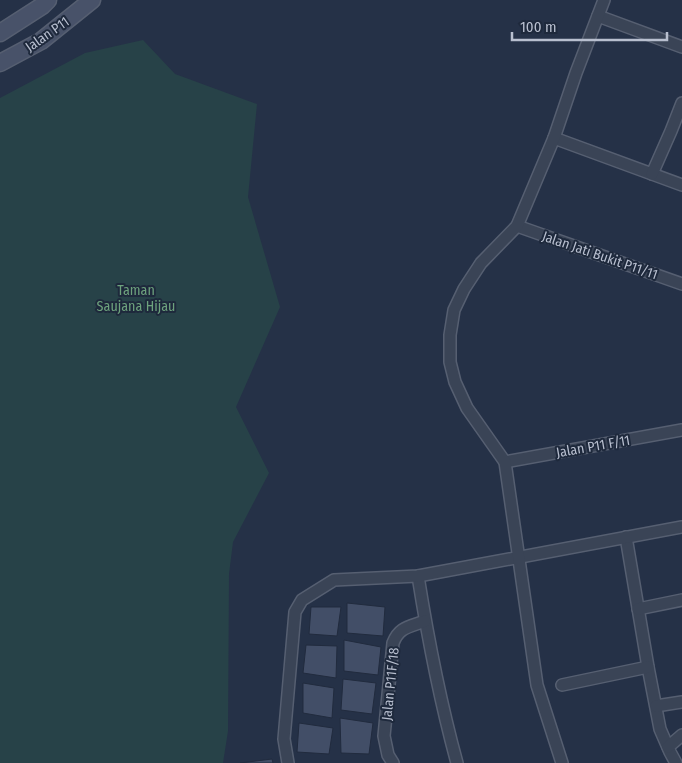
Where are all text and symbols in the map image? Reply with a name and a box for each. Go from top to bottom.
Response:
scale bar [512,10,667,42]
street label: Jalan P11 [22,13,73,56]
text: 100 m [520,18,557,36]
street label: Jalan Jati Bukit P11/11 [540,228,660,283]
park label: Taman Saujana Hijau [97,282,175,315]
street label: Jalan P11 F/11 [555,432,631,461]
street label: Jalan P11F/18 [378,647,403,721]

